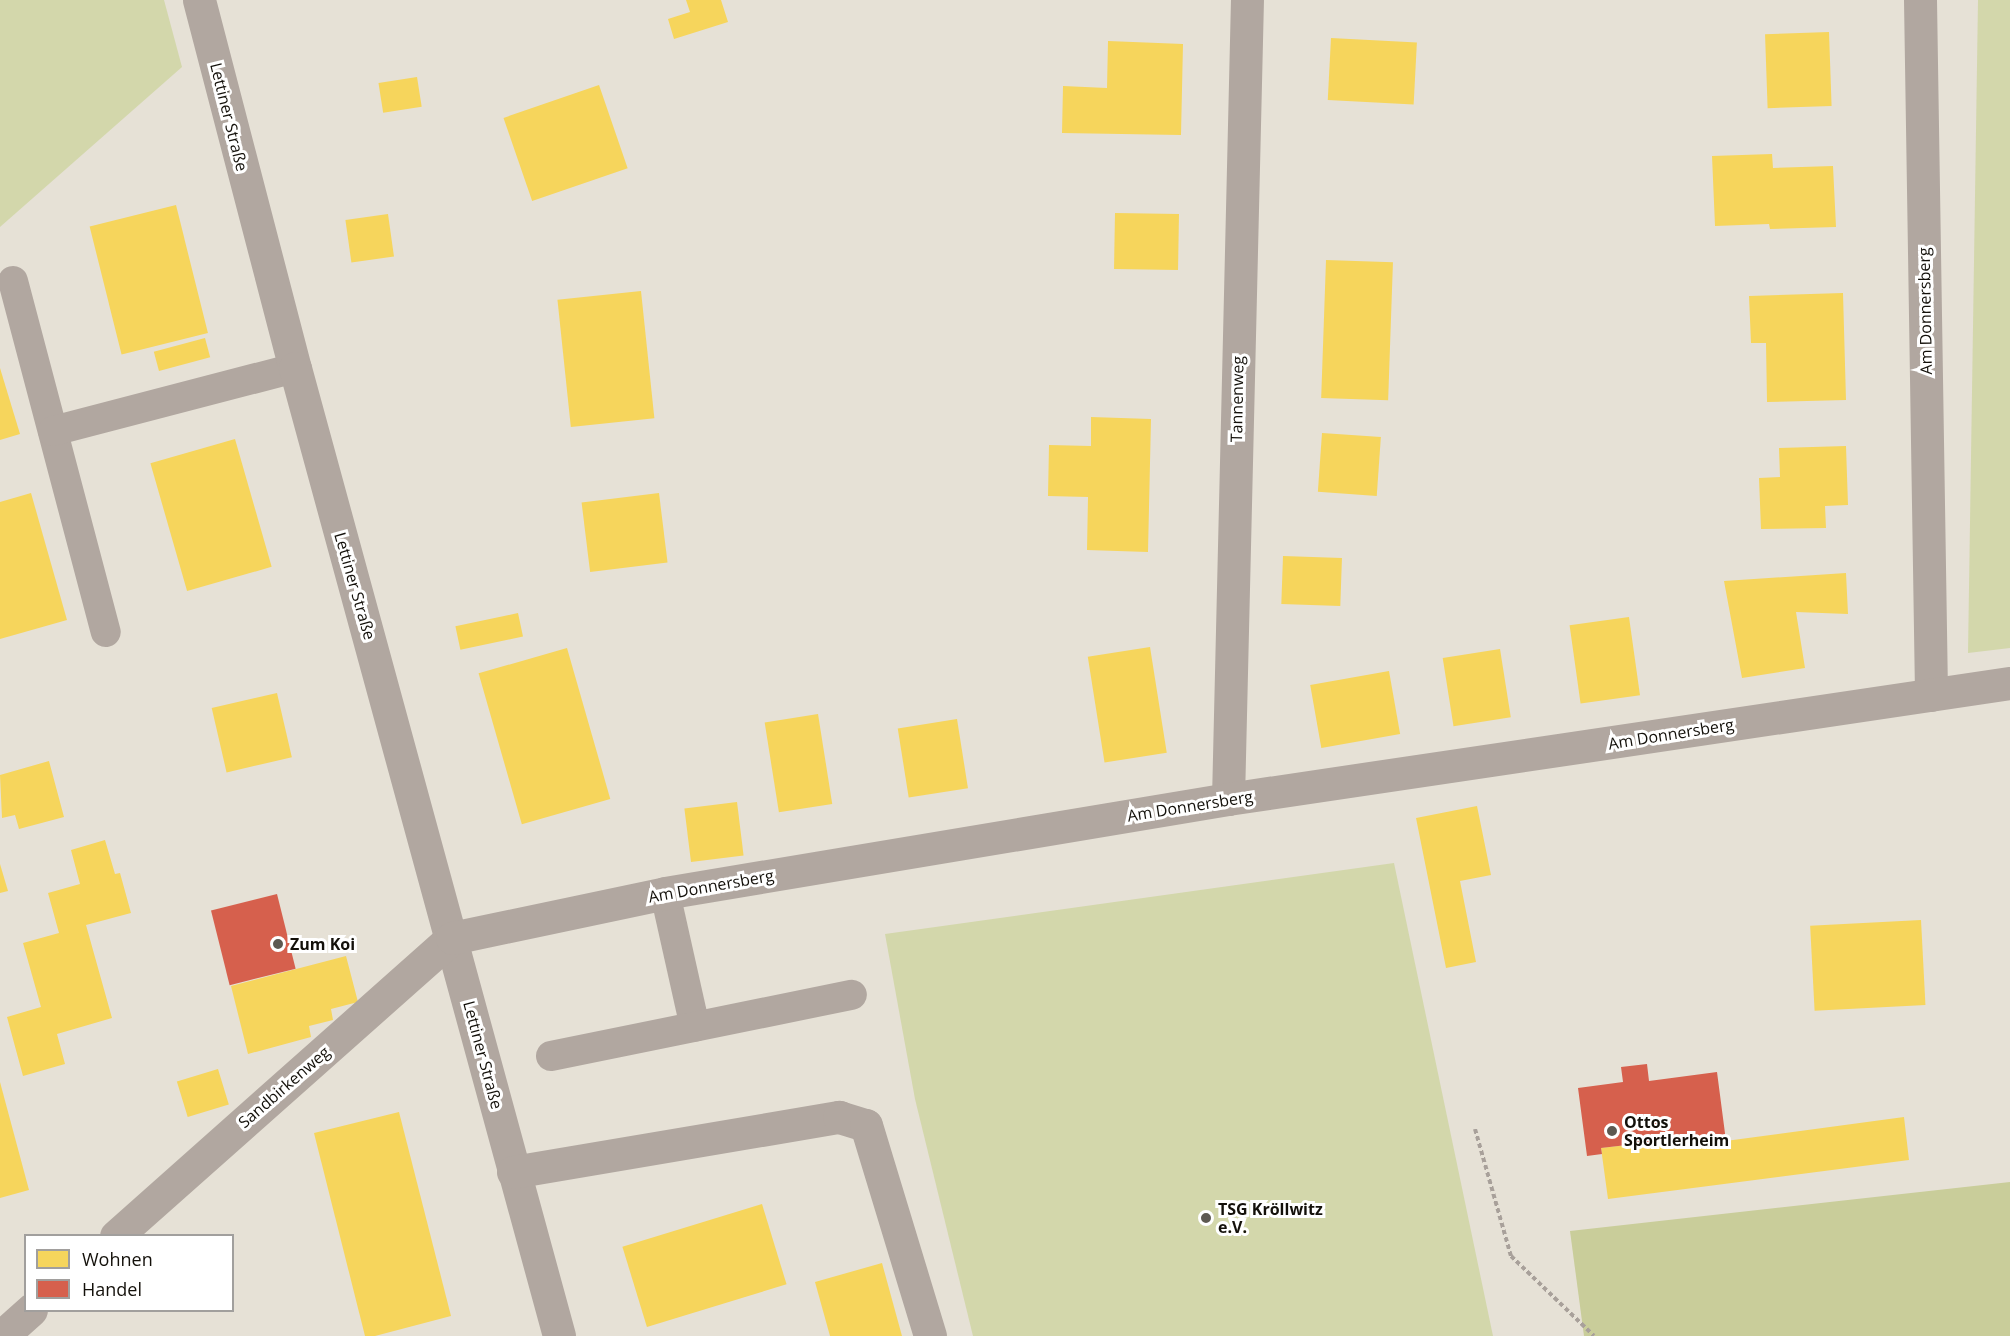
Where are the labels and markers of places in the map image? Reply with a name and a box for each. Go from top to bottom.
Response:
place label: Zum Koi [290,934,355,954]
marker: Zum Koi [271,937,285,951]
place label: Ottos Sportlerheim [1624,1112,1729,1150]
marker: Ottos Sportlerheim [1605,1124,1619,1138]
place label: TSG Kröllwitz e.V. [1218,1199,1323,1237]
marker: TSG Kröllwitz e.V. [1199,1211,1213,1225]

